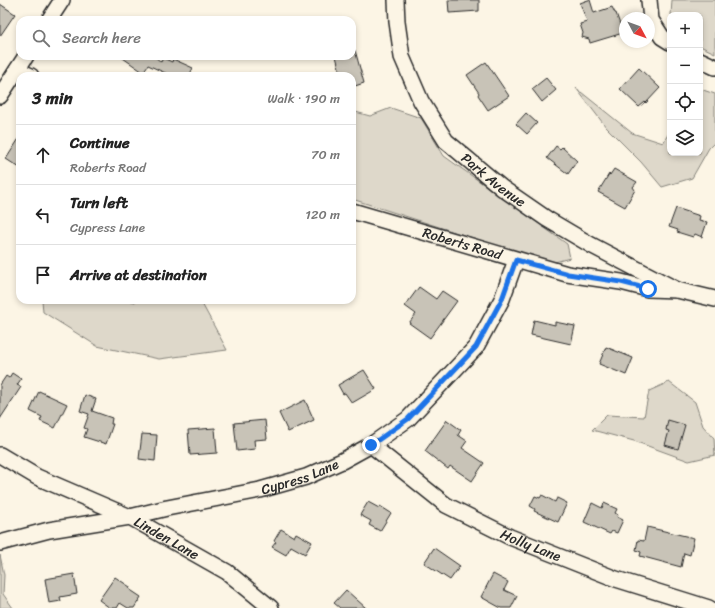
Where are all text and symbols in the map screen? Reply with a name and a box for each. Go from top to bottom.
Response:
north arrow [619,12,655,48]
map controls [667,12,703,156]
button: + [667,12,703,48]
search box [16,16,356,60]
text: Search here [62,25,141,51]
icon: search [30,27,52,49]
button: − [667,48,703,84]
text: 3 min [32,83,73,113]
button: locate [667,84,703,120]
text: Walk · 190 m [267,87,340,110]
button: layers [667,120,703,156]
text: Continue [70,130,130,156]
text: 70 m [311,143,340,166]
icon: ahead [32,144,54,166]
street label: Park Avenue [455,146,531,214]
text: Roberts Road [70,156,146,179]
text: Turn left [70,190,128,216]
text: 120 m [305,203,340,226]
icon: left [32,204,54,226]
text: Cypress Lane [70,216,145,239]
street label: Roberts Road [420,220,507,267]
text: Arrive at destination [70,262,207,288]
icon: arrive [32,264,54,286]
route start [639,280,657,298]
route end [362,436,380,454]
street label: Cypress Lane [258,451,343,502]
street label: Linden Lane [129,509,204,566]
street label: Holly Lane [496,522,565,569]

